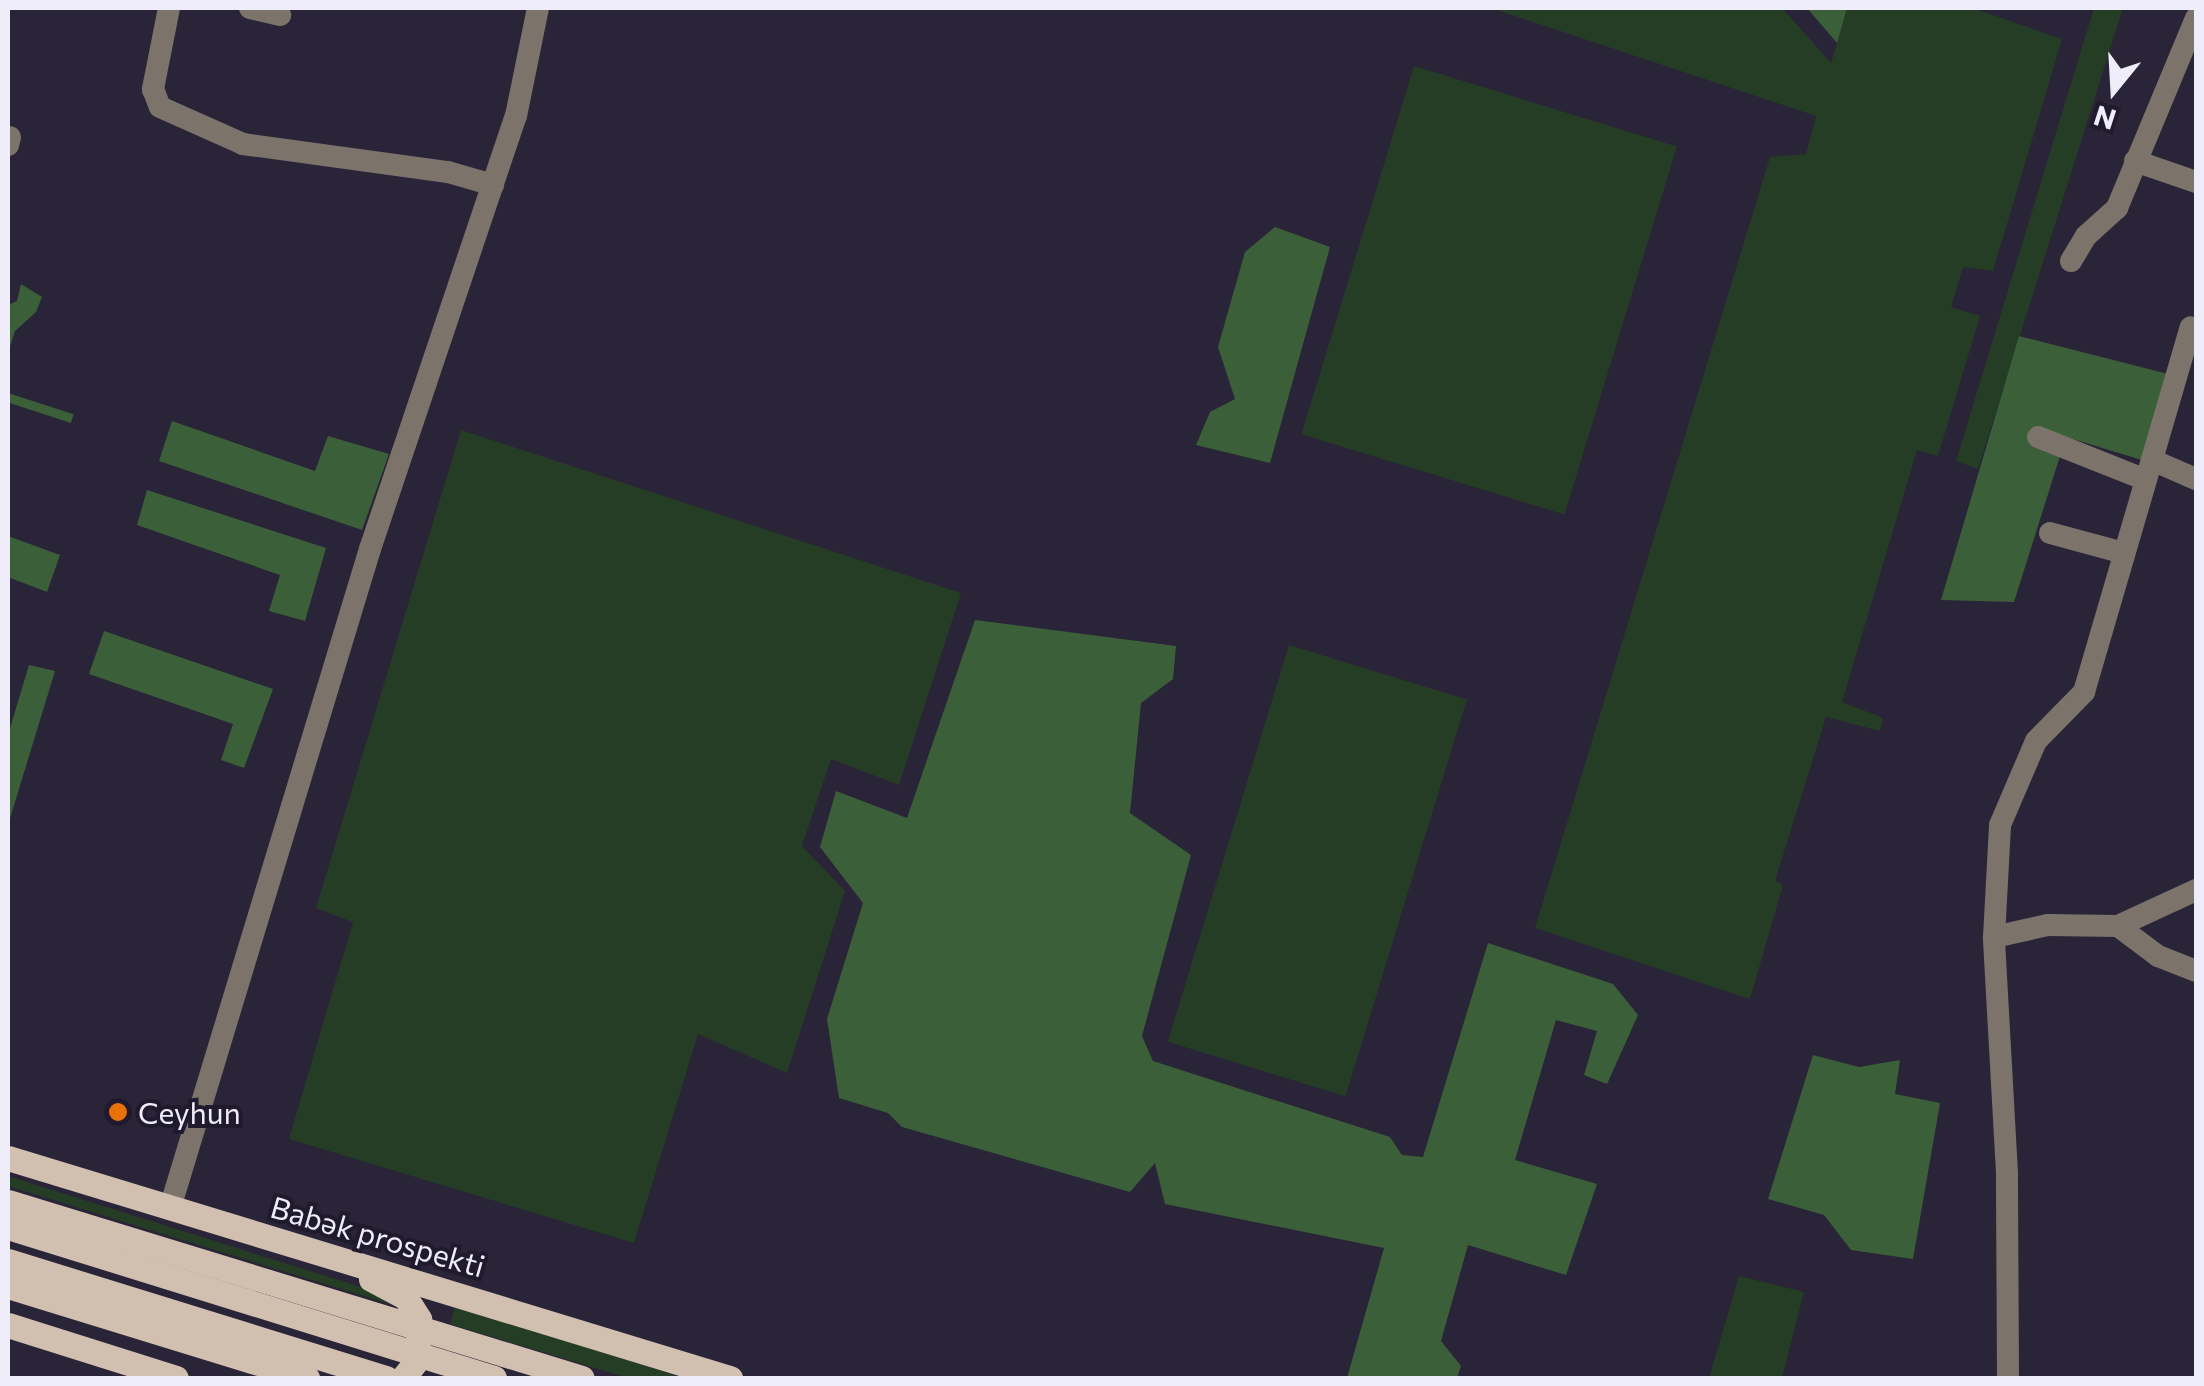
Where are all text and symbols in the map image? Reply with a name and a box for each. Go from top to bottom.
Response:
north arrow [2064,40,2164,140]
text: N [2089,99,2120,138]
place label: Ceyhun [138,1094,241,1130]
marker: Ceyhun [107,1101,129,1123]
street label: Babək prospekti [267,1188,489,1284]

